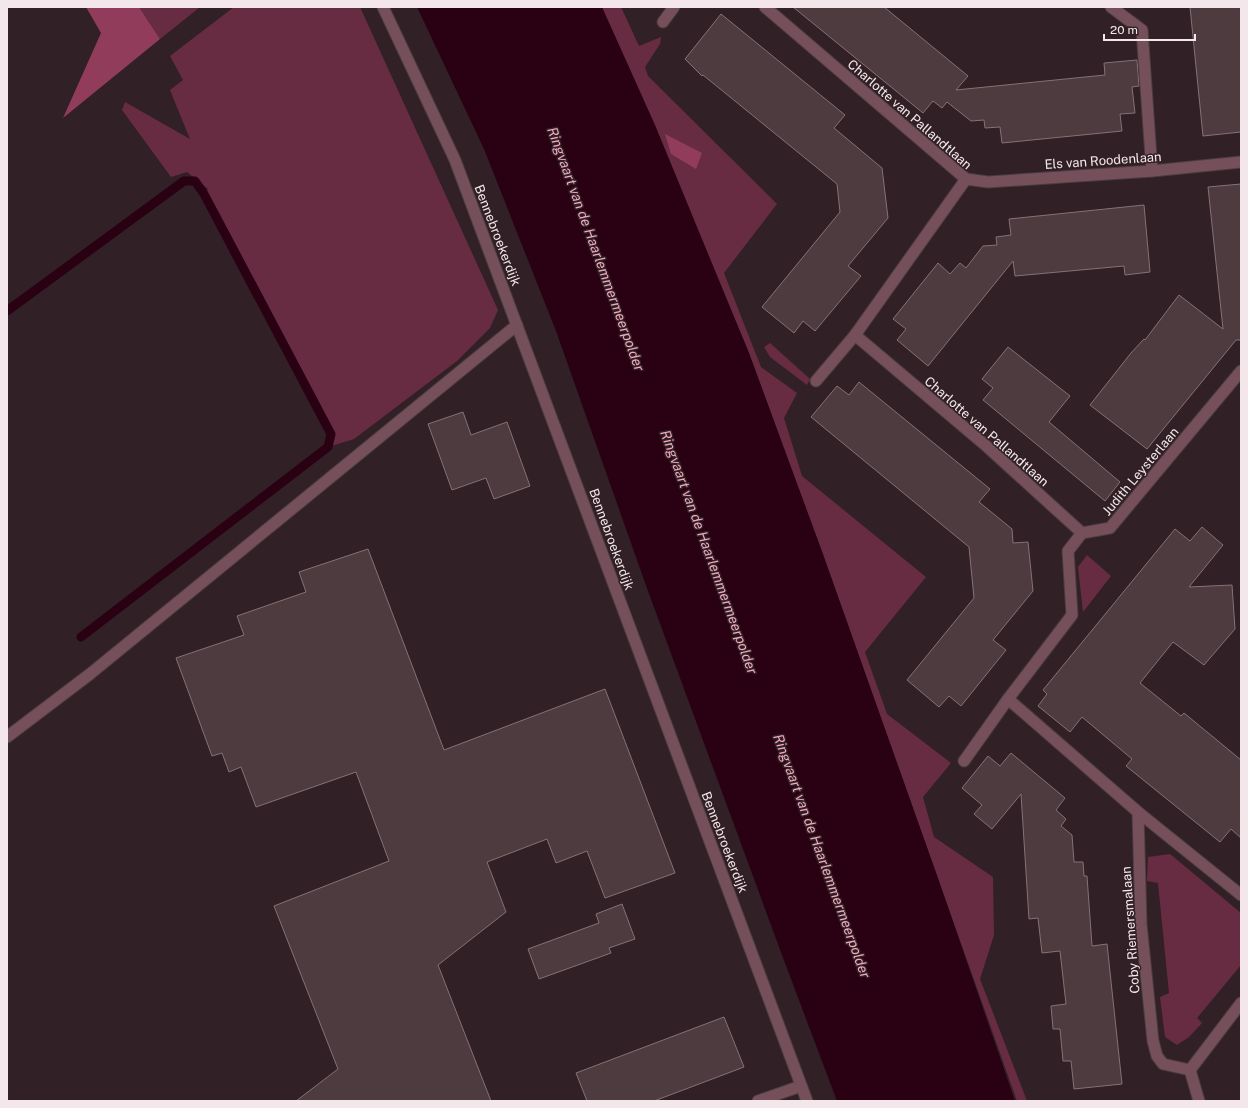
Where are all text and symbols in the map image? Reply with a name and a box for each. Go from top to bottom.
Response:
scale bar [1104,16,1195,42]
text: 20 m [1110,23,1138,37]
street label: Charlotte van Pallandtlaan [845,56,975,172]
water label: Ringvaart van de Haarlemmermeerpolder [544,125,648,374]
street label: Els van Roodenlaan [1044,149,1162,172]
street label: Bennebroekerdijk [471,182,524,288]
street label: Charlotte van Pallandtlaan [922,373,1052,489]
street label: Judith Leysterlaan [1099,424,1182,518]
water label: Ringvaart van de Haarlemmermeerpolder [657,428,761,677]
street label: Bennebroekerdijk [586,486,637,592]
water label: Ringvaart van de Haarlemmermeerpolder [770,732,874,981]
street label: Bennebroekerdijk [698,789,751,895]
street label: Coby Riemersmalaan [1119,866,1142,994]

